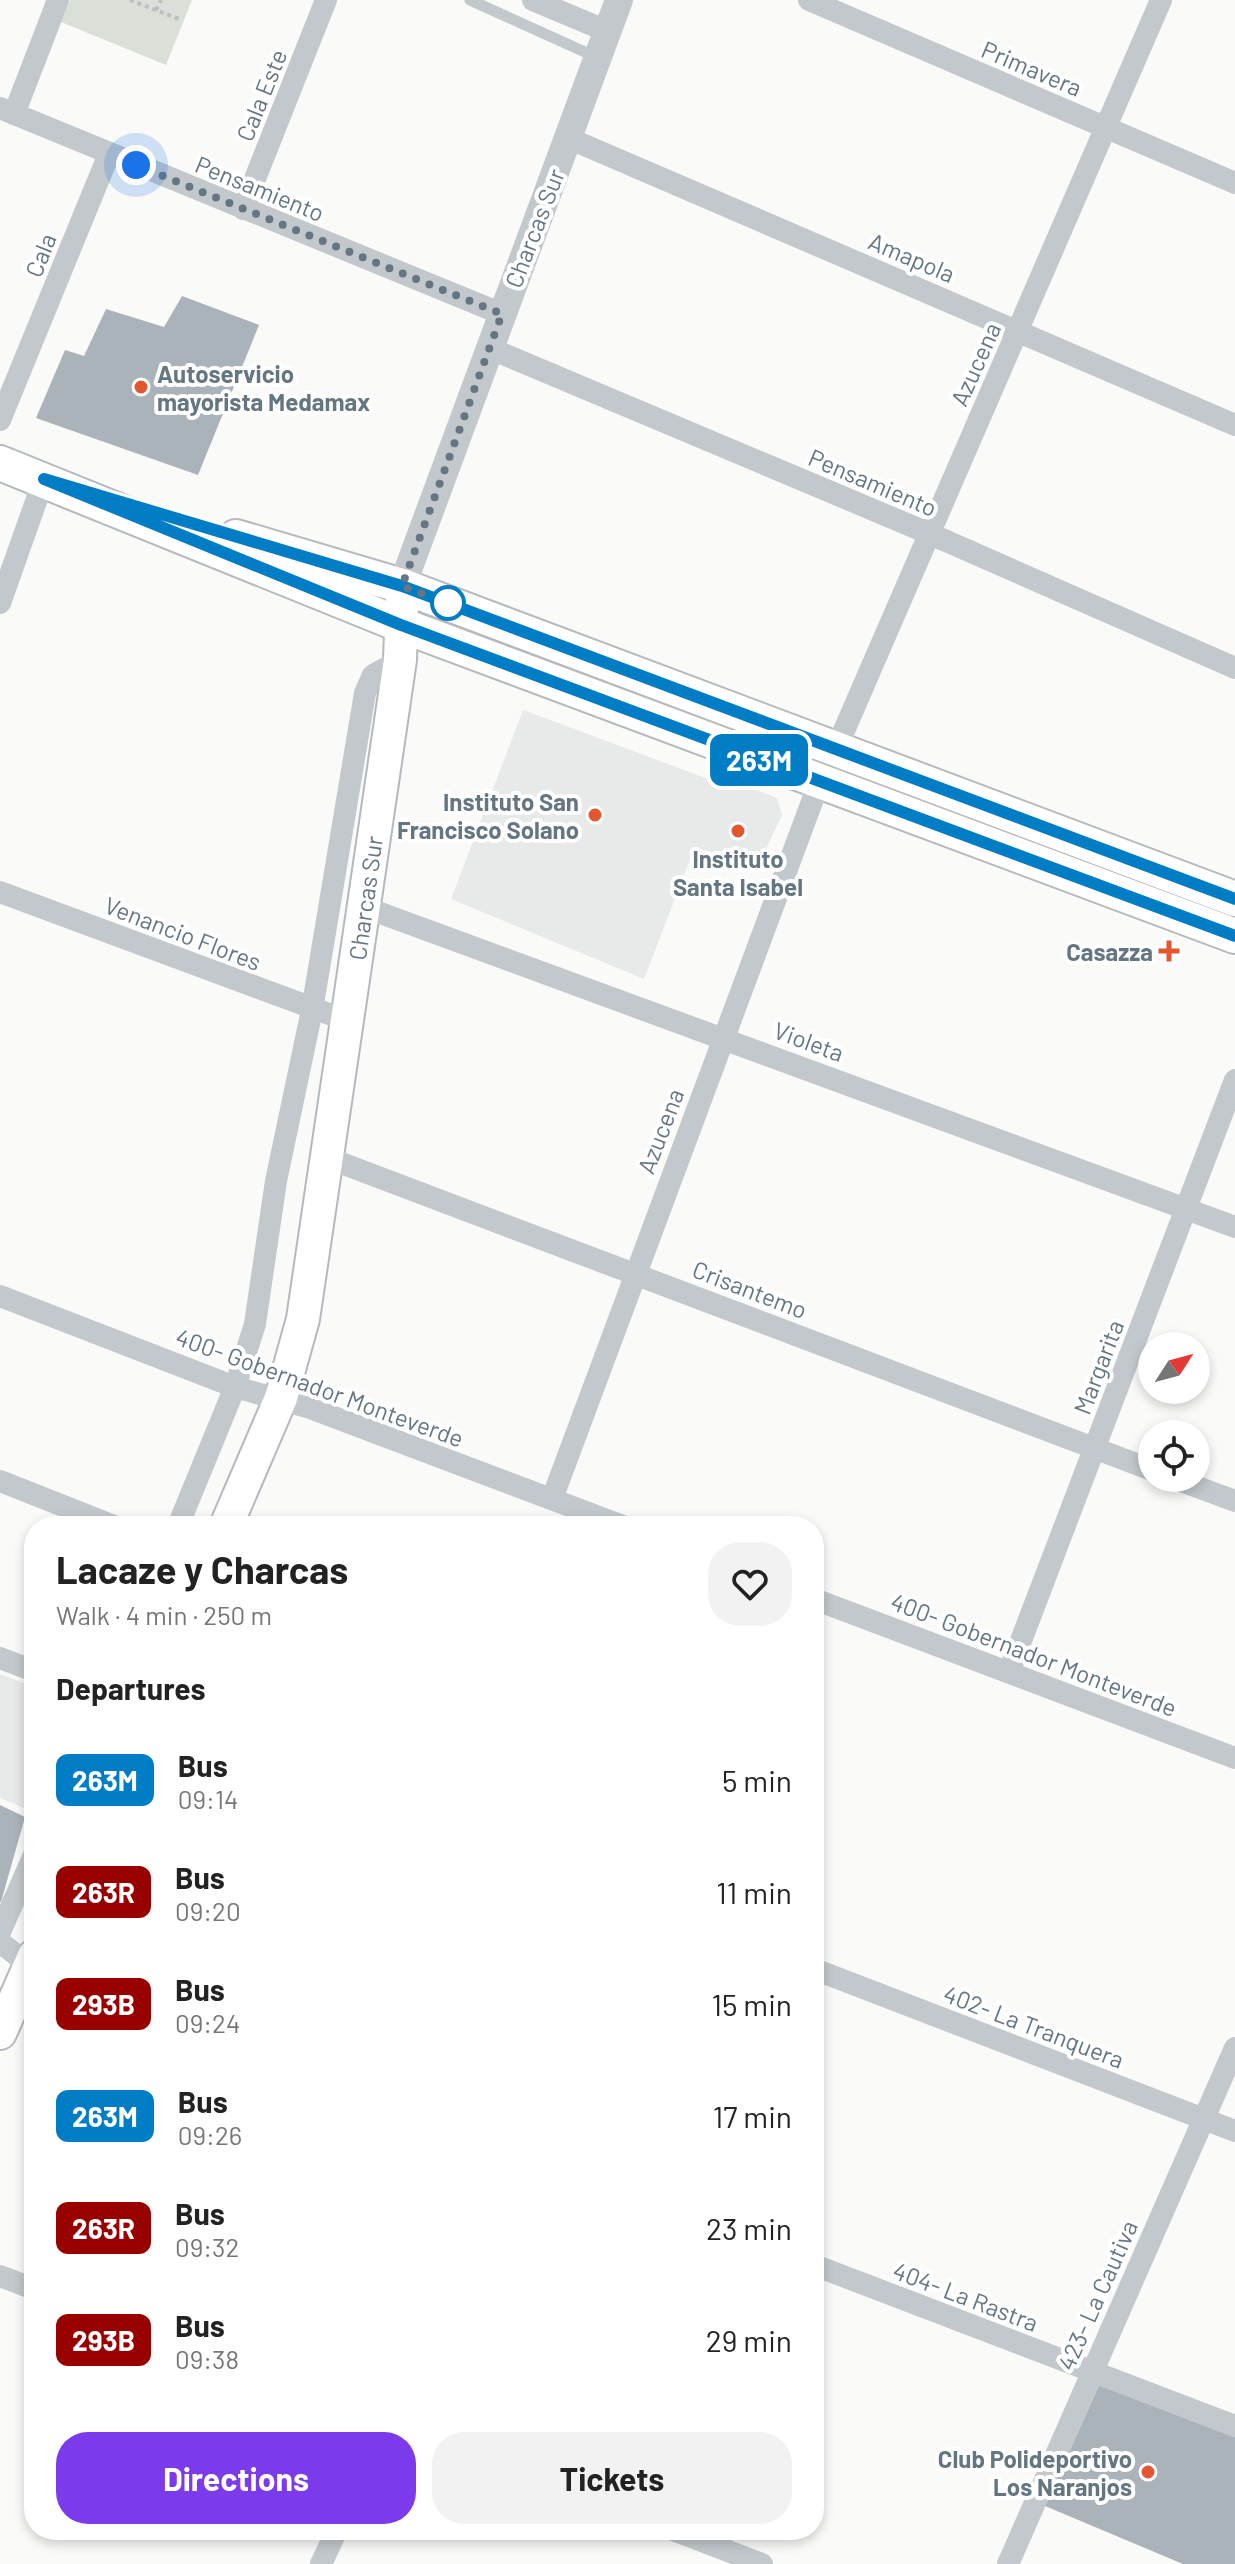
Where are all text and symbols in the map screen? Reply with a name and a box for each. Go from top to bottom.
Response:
street label: Primavera [978,34,1086,102]
street label: Cala Este [229,45,293,145]
your location [116,145,156,185]
street label: Pensamiento [191,149,329,227]
street label: Charcas Sur [498,164,570,292]
street label: Amapola [865,226,959,288]
street label: Cala [18,229,62,281]
street label: Azucena [944,318,1006,410]
place label: Autoservicio mayorista Medamax [157,359,370,416]
marker: Autoservicio mayorista Medamax [132,378,150,396]
street label: Pensamiento [805,442,941,522]
unlabelled marker [431,586,465,620]
line badge: 263M [703,734,815,786]
text: 263M [726,743,792,777]
place label: Instituto San Francisco Solano [397,787,579,844]
marker: Instituto San Francisco Solano [586,806,604,824]
marker: Instituto Santa Isabel [729,822,747,840]
street label: Charcas Sur [342,834,388,962]
place label: Instituto Santa Isabel [673,844,803,901]
street label: Venancio Flores [101,890,265,976]
place label: Casazza [1066,937,1153,966]
marker: Casazza [1160,942,1178,960]
street label: Violeta [770,1015,848,1067]
street label: Azucena [631,1084,689,1178]
street label: Crisantemo [689,1254,811,1324]
street label: Margarita [1067,1316,1129,1418]
street label: 400- Gobernador Monteverde [172,1321,468,1453]
north arrow [1138,1332,1210,1404]
map controls [1138,1332,1210,1492]
button: locate [1138,1420,1210,1492]
button: heart [708,1542,792,1626]
text: Lacaze y Charcas [56,1546,348,1592]
street label: 400- Gobernador Monteverde [887,1586,1181,1722]
text: Walk · 4 min · 250 m [56,1599,272,1630]
text: Departures [56,1670,206,1706]
text: Bus [178,1747,228,1783]
text: 5 min [722,1762,792,1798]
text: 263M [72,1763,138,1797]
text: 09:14 [178,1783,238,1814]
text: Bus [175,1859,225,1895]
text: 11 min [716,1874,792,1910]
text: 263R [72,1875,135,1909]
text: 09:20 [175,1895,241,1926]
text: Bus [175,1971,225,2007]
street label: 402- La Tranquera [940,1978,1128,2074]
text: 15 min [711,1986,792,2022]
text: 293B [72,1987,135,2021]
text: 09:24 [175,2007,240,2038]
text: Bus [178,2083,228,2119]
text: 17 min [713,2098,792,2134]
text: 263M [72,2099,138,2133]
text: 09:26 [178,2119,242,2150]
text: Bus [175,2195,225,2231]
text: 23 min [706,2210,792,2246]
text: 263R [72,2211,135,2245]
street label: 423- La Cautiva [1051,2216,1143,2374]
text: 09:32 [175,2231,239,2262]
street label: 404- La Rastra [889,2255,1043,2337]
text: Bus [175,2307,225,2343]
text: 29 min [706,2322,792,2358]
text: 293B [72,2323,135,2357]
text: 09:38 [175,2343,239,2374]
button: Directions [56,2432,416,2524]
button: Tickets [432,2432,792,2524]
place label: Club Polideportivo Los Naranjos [938,2444,1132,2501]
marker: Club Polideportivo Los Naranjos [1139,2463,1157,2481]

